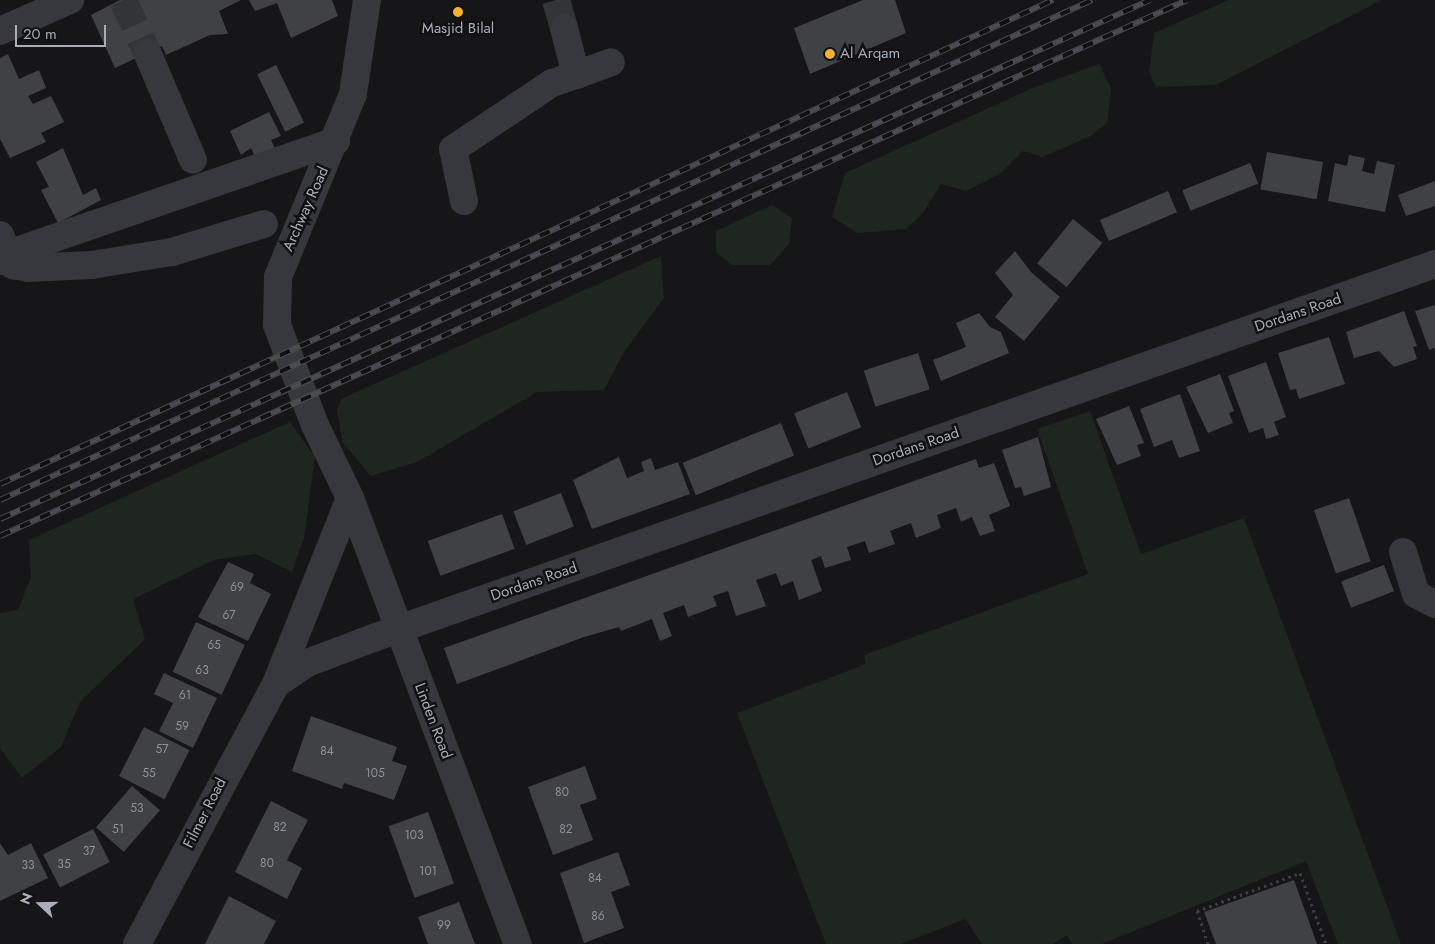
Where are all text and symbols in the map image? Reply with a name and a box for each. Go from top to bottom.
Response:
marker: Masjid Bilal [452,6,464,18]
scale bar [18,15,109,47]
place label: Masjid Bilal [422,20,494,38]
text: 20 m [23,23,57,45]
place label: Al Arqam [840,45,900,63]
marker: Al Arqam [824,48,836,60]
street label: Archway Road [279,164,333,254]
street label: Dordans Road [1252,290,1344,336]
street label: Dordans Road [870,424,962,470]
street label: Dordans Road [488,559,580,605]
house number: 69 [230,581,244,595]
house number: 67 [222,609,236,623]
house number: 65 [207,639,221,653]
house number: 63 [195,664,209,678]
street label: Linden Road [410,681,456,761]
house number: 61 [179,689,191,703]
house number: 59 [175,720,189,734]
house number: 57 [155,743,169,757]
house number: 84 [320,745,334,759]
house number: 55 [142,767,156,781]
house number: 105 [365,767,385,781]
street label: Filmer Road [180,775,230,851]
house number: 80 [555,786,569,800]
house number: 53 [130,802,144,816]
house number: 82 [273,821,287,835]
house number: 51 [112,823,124,837]
house number: 82 [559,823,573,837]
house number: 103 [404,829,424,843]
house number: 37 [83,845,95,859]
house number: 80 [260,857,274,871]
house number: 35 [57,858,71,872]
house number: 33 [21,859,35,873]
house number: 101 [419,865,437,879]
house number: 84 [588,872,602,886]
north arrow [15,879,65,929]
text: N [15,890,37,907]
house number: 86 [591,910,605,924]
house number: 99 [437,919,451,933]

